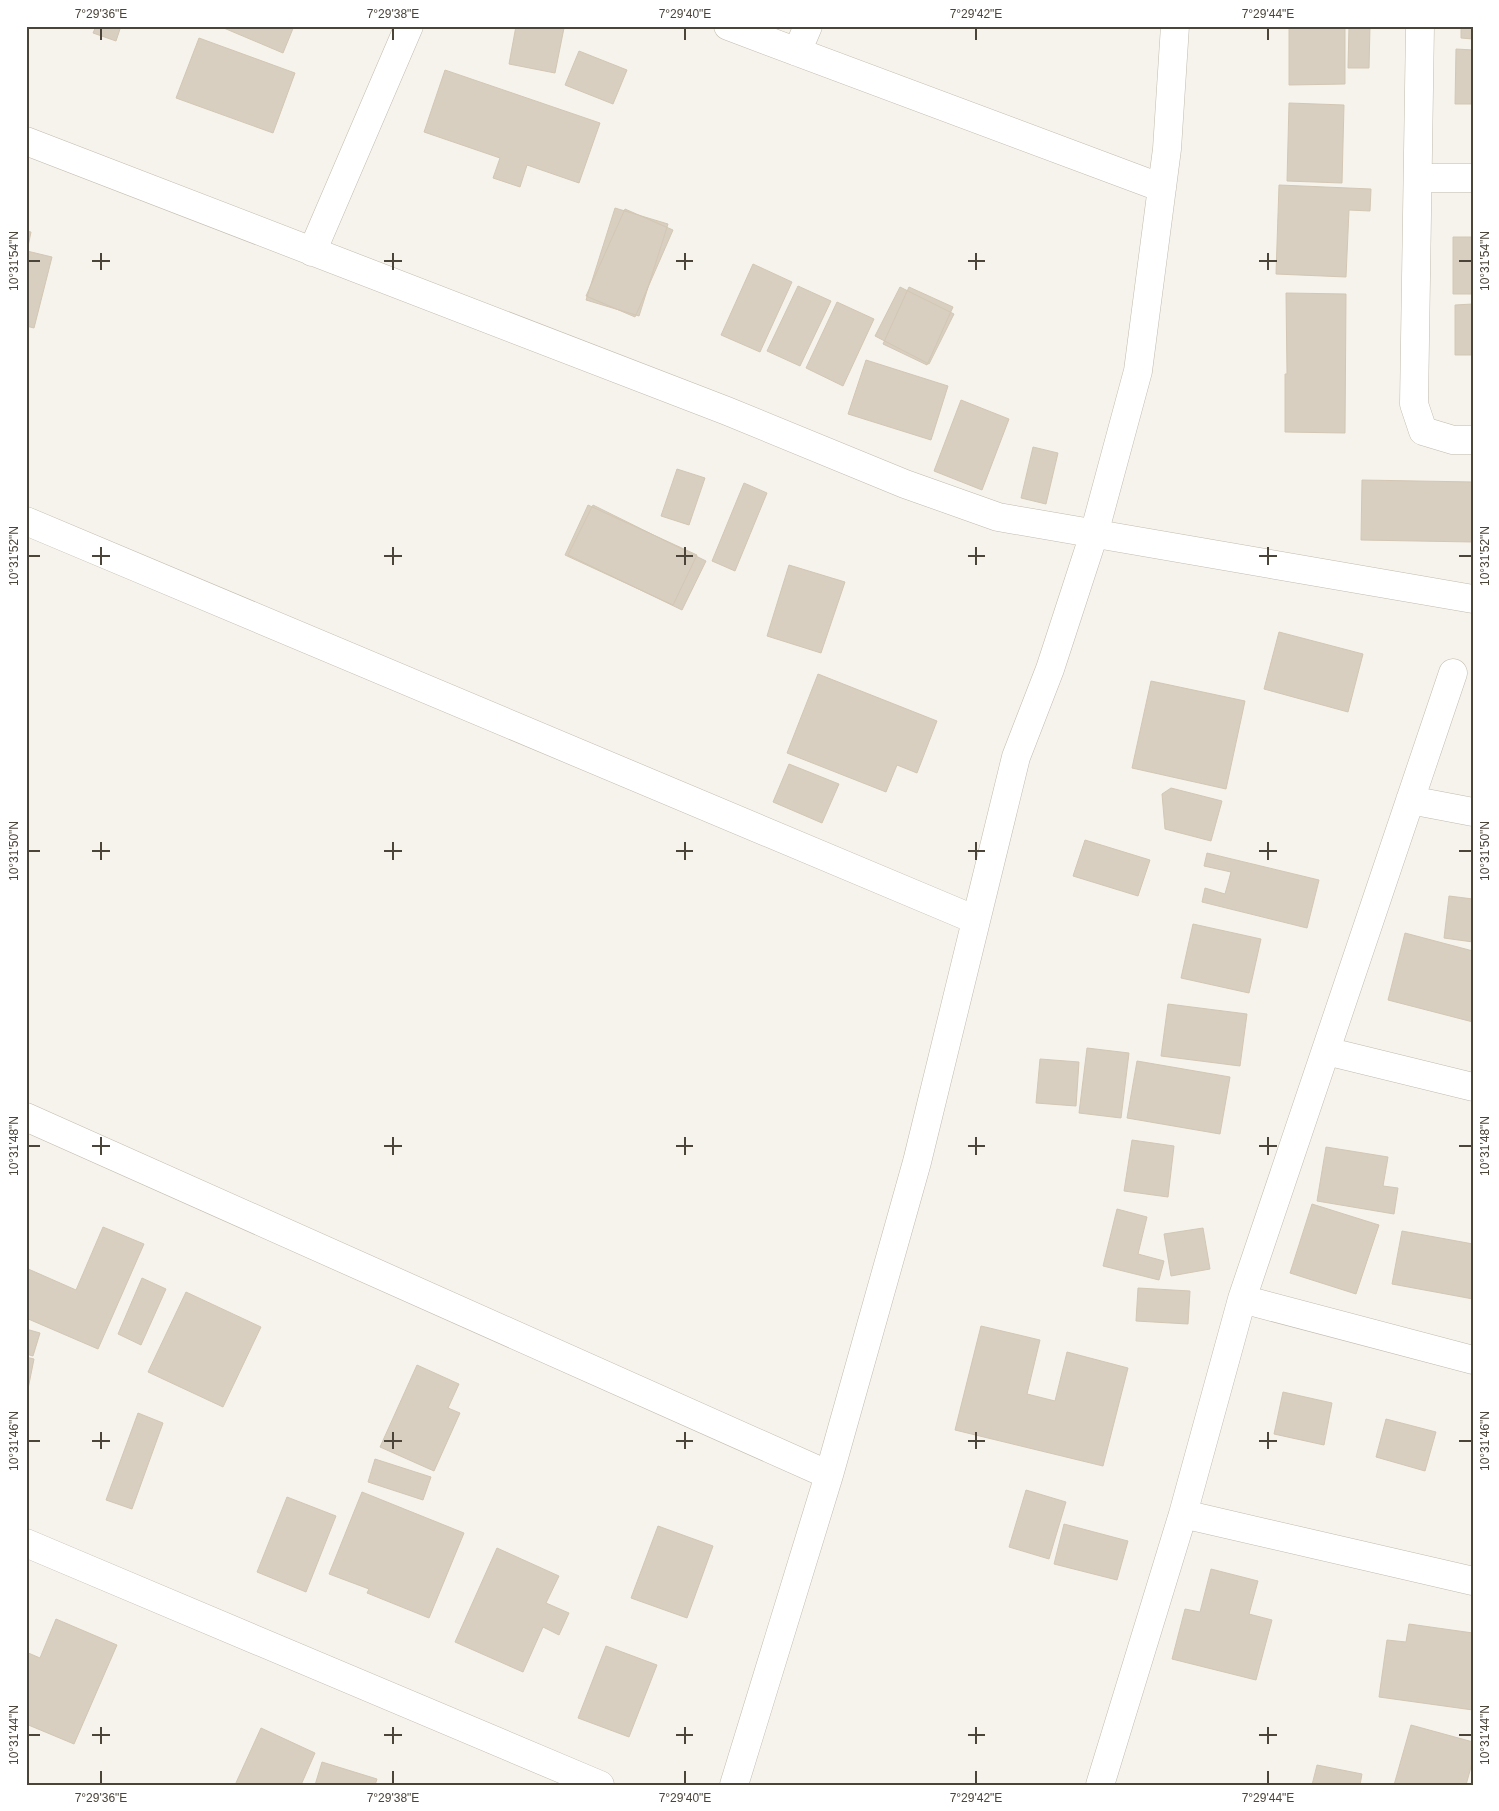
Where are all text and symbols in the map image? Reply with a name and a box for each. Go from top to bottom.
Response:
text: 7°29'36"E [75,7,127,21]
text: 7°29'38"E [367,7,419,21]
text: 7°29'40"E [659,7,711,21]
text: 7°29'42"E [950,7,1002,21]
text: 7°29'44"E [1242,7,1294,21]
text: 10°31'54"N [7,231,21,291]
text: 10°31'54"N [1478,231,1492,291]
text: 10°31'52"N [7,526,21,586]
text: 10°31'52"N [1478,526,1492,586]
text: 10°31'50"N [7,821,21,881]
text: 10°31'50"N [1478,821,1492,881]
text: 10°31'48"N [7,1116,21,1176]
text: 10°31'48"N [1478,1116,1492,1176]
text: 10°31'46"N [7,1411,21,1471]
text: 10°31'46"N [1478,1411,1492,1471]
text: 10°31'44"N [7,1705,21,1765]
text: 10°31'44"N [1478,1705,1492,1765]
text: 7°29'36"E [75,1791,127,1805]
text: 7°29'38"E [367,1791,419,1805]
text: 7°29'40"E [659,1791,711,1805]
text: 7°29'42"E [950,1791,1002,1805]
text: 7°29'44"E [1242,1791,1294,1805]

